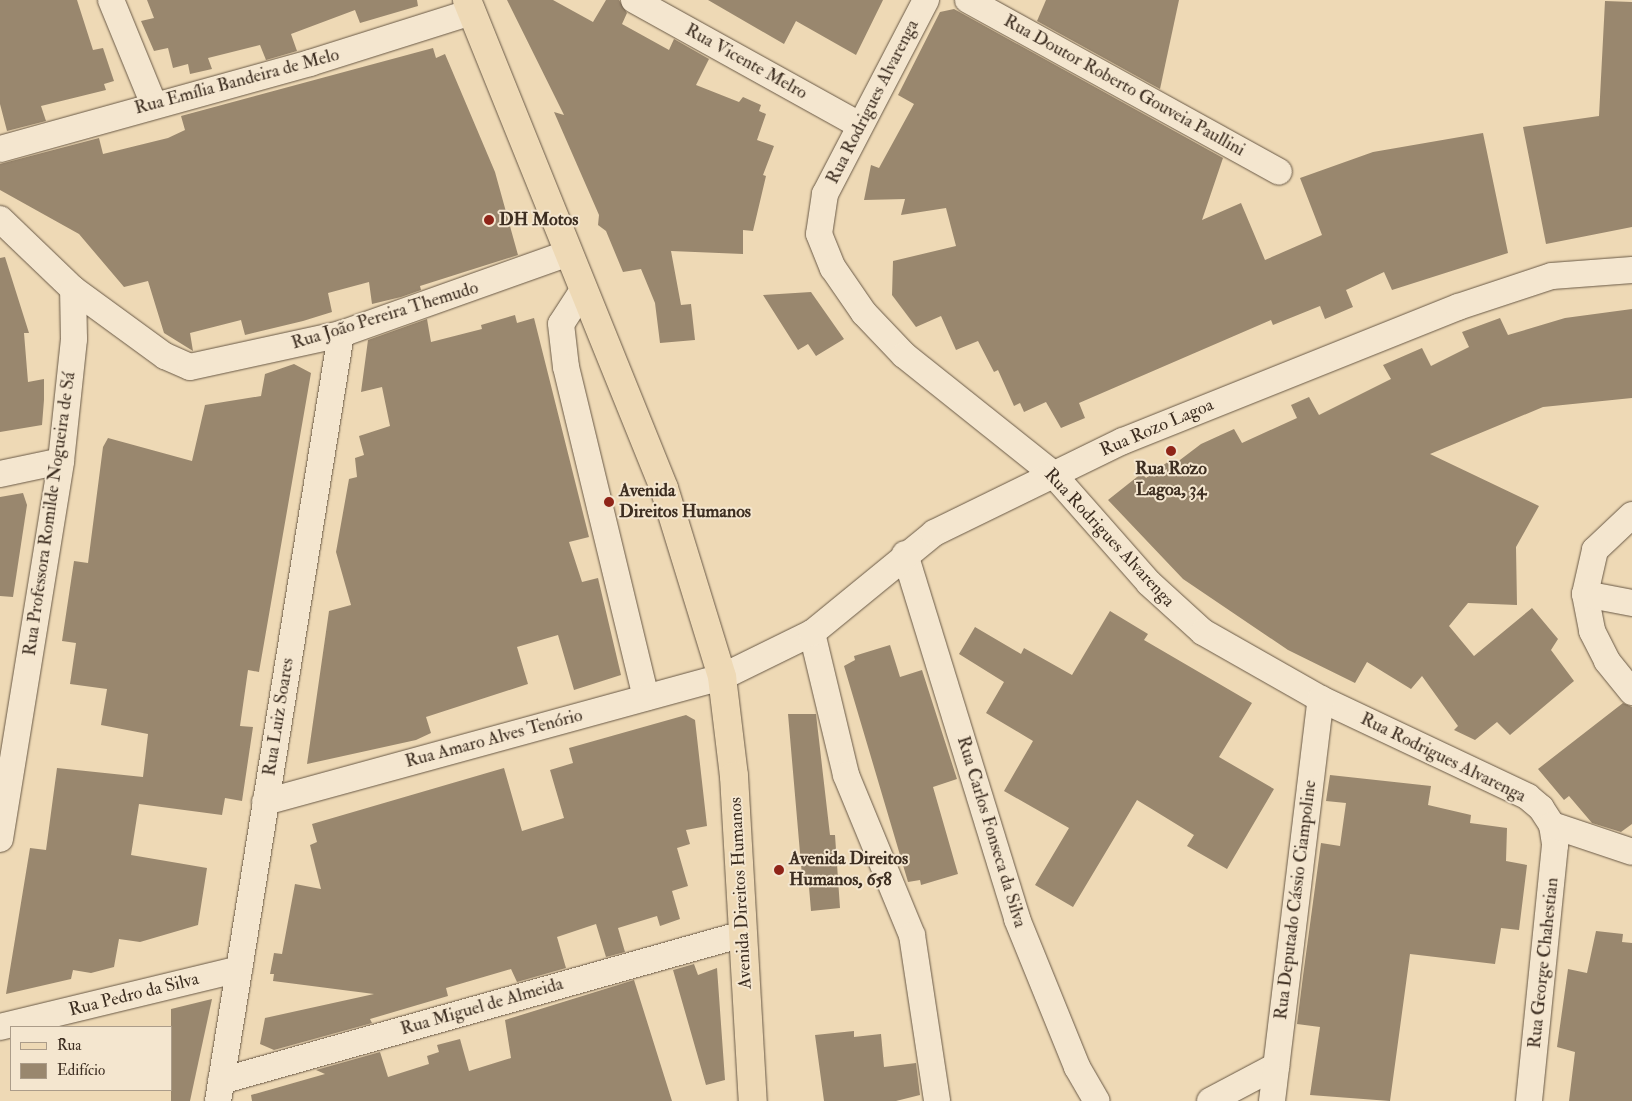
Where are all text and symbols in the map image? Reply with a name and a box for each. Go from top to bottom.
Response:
street label: Rua Doutor Roberto Gouveia Paullini [1000,11,1248,161]
street label: Rua Rodrigues Alvarenga [822,16,924,188]
street label: Rua Vicente Melro [681,20,811,104]
street label: Rua Emília Bandeira de Melo [132,44,342,120]
place label: DH Motos [499,209,578,231]
marker: DH Motos [483,214,495,226]
street label: Rua João Pereira Themudo [289,277,481,355]
street label: Rua Professora Romilde Nogueira de Sá [19,371,81,657]
street label: Rua Rozo Lagoa [1097,394,1217,462]
marker: Rua Rozo Lagoa, 34 [1165,445,1177,457]
place label: Rua Rozo Lagoa, 34 [1135,459,1207,502]
street label: Rua Rodrigues Alvarenga [1039,464,1179,612]
place label: Avenida Direitos Humanos [619,481,751,524]
marker: Avenida Direitos Humanos [603,496,615,508]
street label: Rua Luiz Soares [259,656,299,778]
street label: Rua Amaro Alves Tenório [403,705,585,773]
street label: Rua Rodrigues Alvarenga [1357,709,1529,807]
street label: Rua Carlos Fonseca da Silva [952,734,1030,930]
street label: Rua Deputado Cássio Ciampoline [1271,779,1321,1021]
street label: Avenida Direitos Humanos [725,796,757,990]
place label: Avenida Direitos Humanos, 658 [789,849,908,892]
marker: Avenida Direitos Humanos, 658 [773,864,785,876]
street label: Rua George Chahestian [1524,876,1564,1050]
street label: Rua Pedro da Silva [67,968,201,1022]
street label: Rua Miguel de Almeida [398,973,566,1041]
legend [10,1026,172,1091]
text: Rua [57,1036,82,1055]
text: Edifício [57,1061,105,1080]

